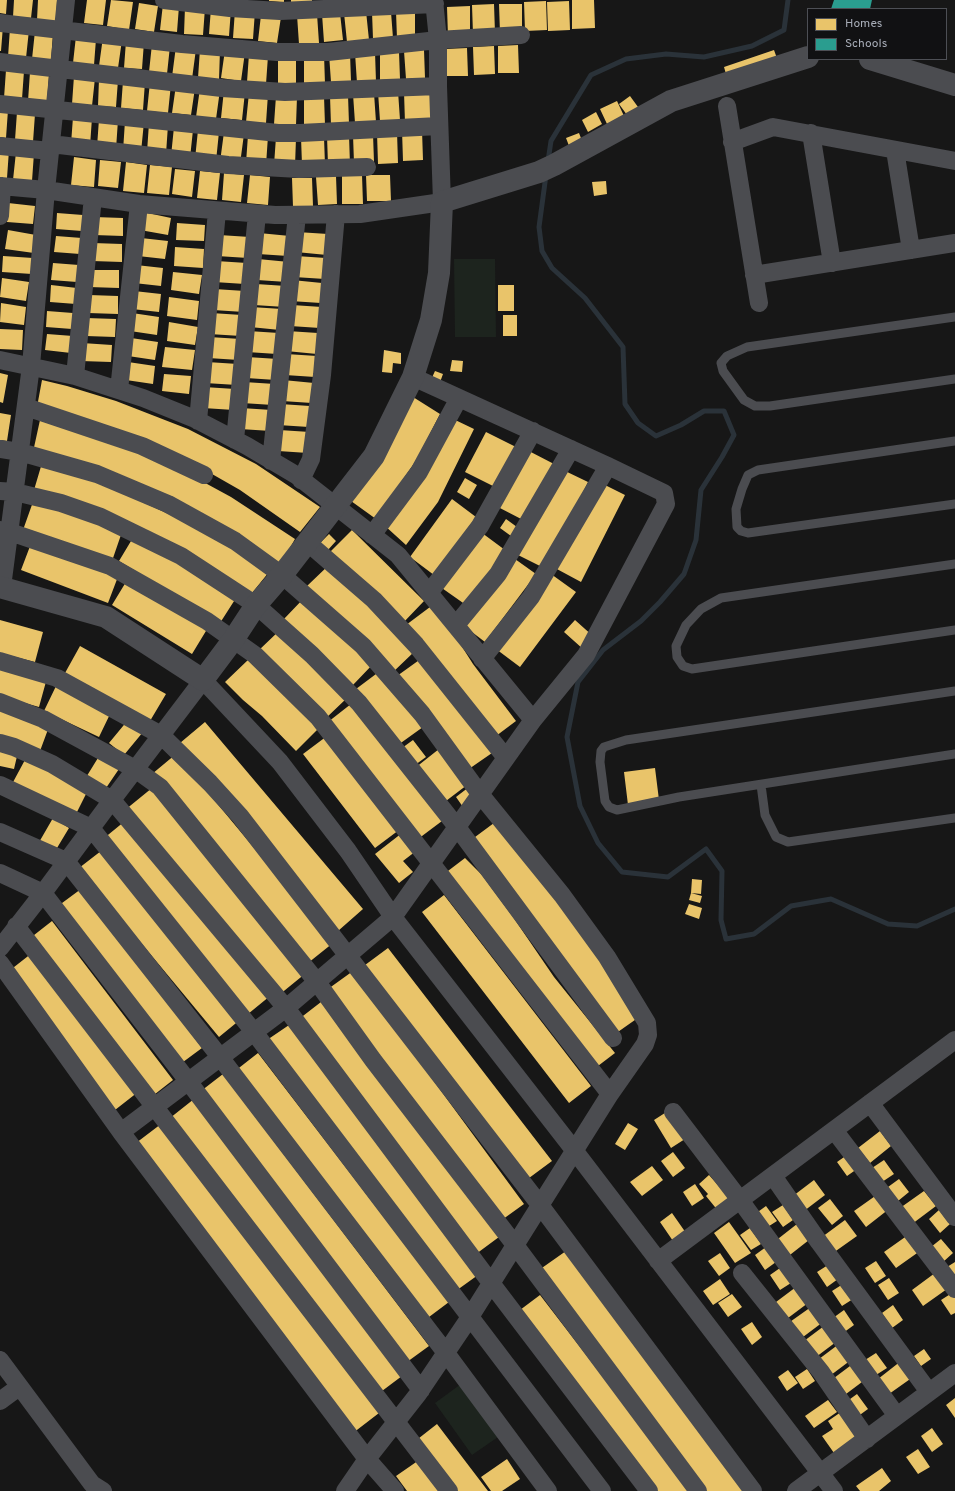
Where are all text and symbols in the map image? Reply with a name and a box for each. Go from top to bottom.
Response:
legend [807,8,947,60]
text: Homes [845,16,882,32]
text: Schools [845,36,887,52]

